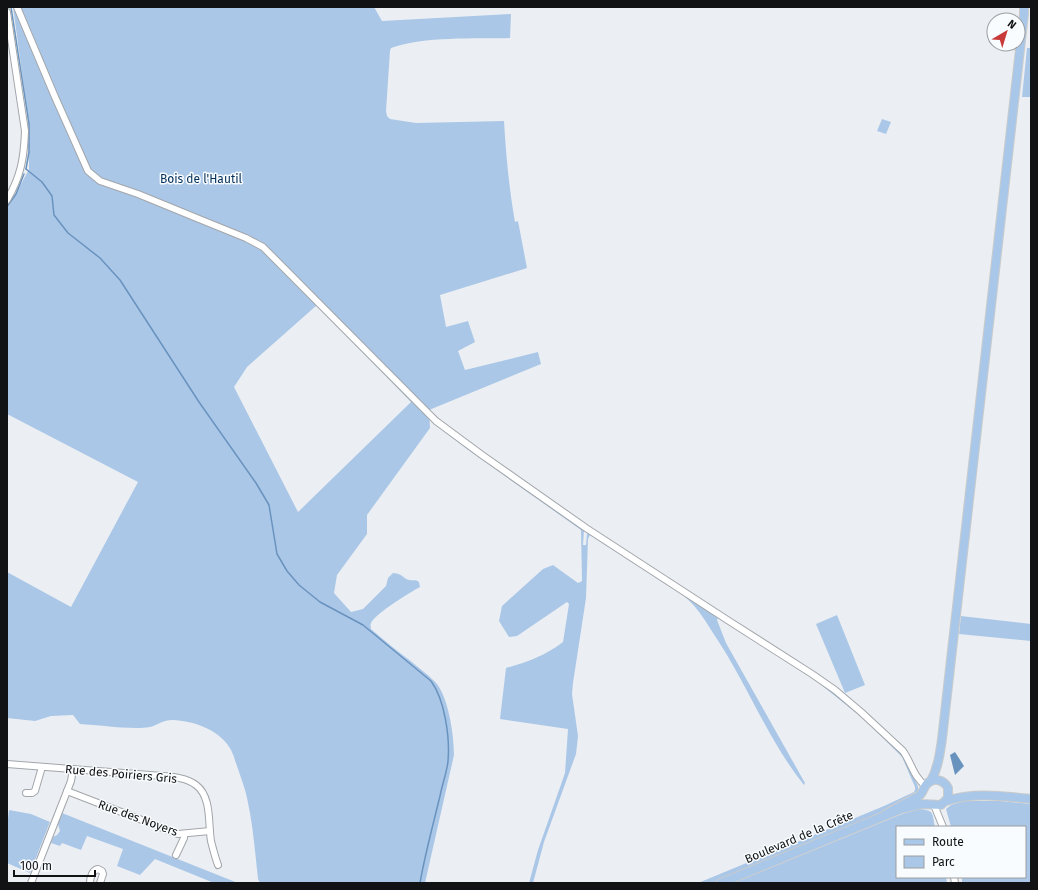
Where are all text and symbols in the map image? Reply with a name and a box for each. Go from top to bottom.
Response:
north arrow [986,12,1026,52]
text: N [1005,17,1019,32]
park label: Bois de l'Hautil [160,172,243,186]
street label: Rue des Poiriers Gris [64,762,178,786]
street label: Rue des Noyers [96,797,180,839]
street label: Boulevard de la Crête [743,808,855,866]
legend [896,826,1026,878]
text: Route [932,835,964,849]
scale bar [14,852,95,878]
text: Parc [932,855,955,869]
text: 100 m [20,859,52,873]

